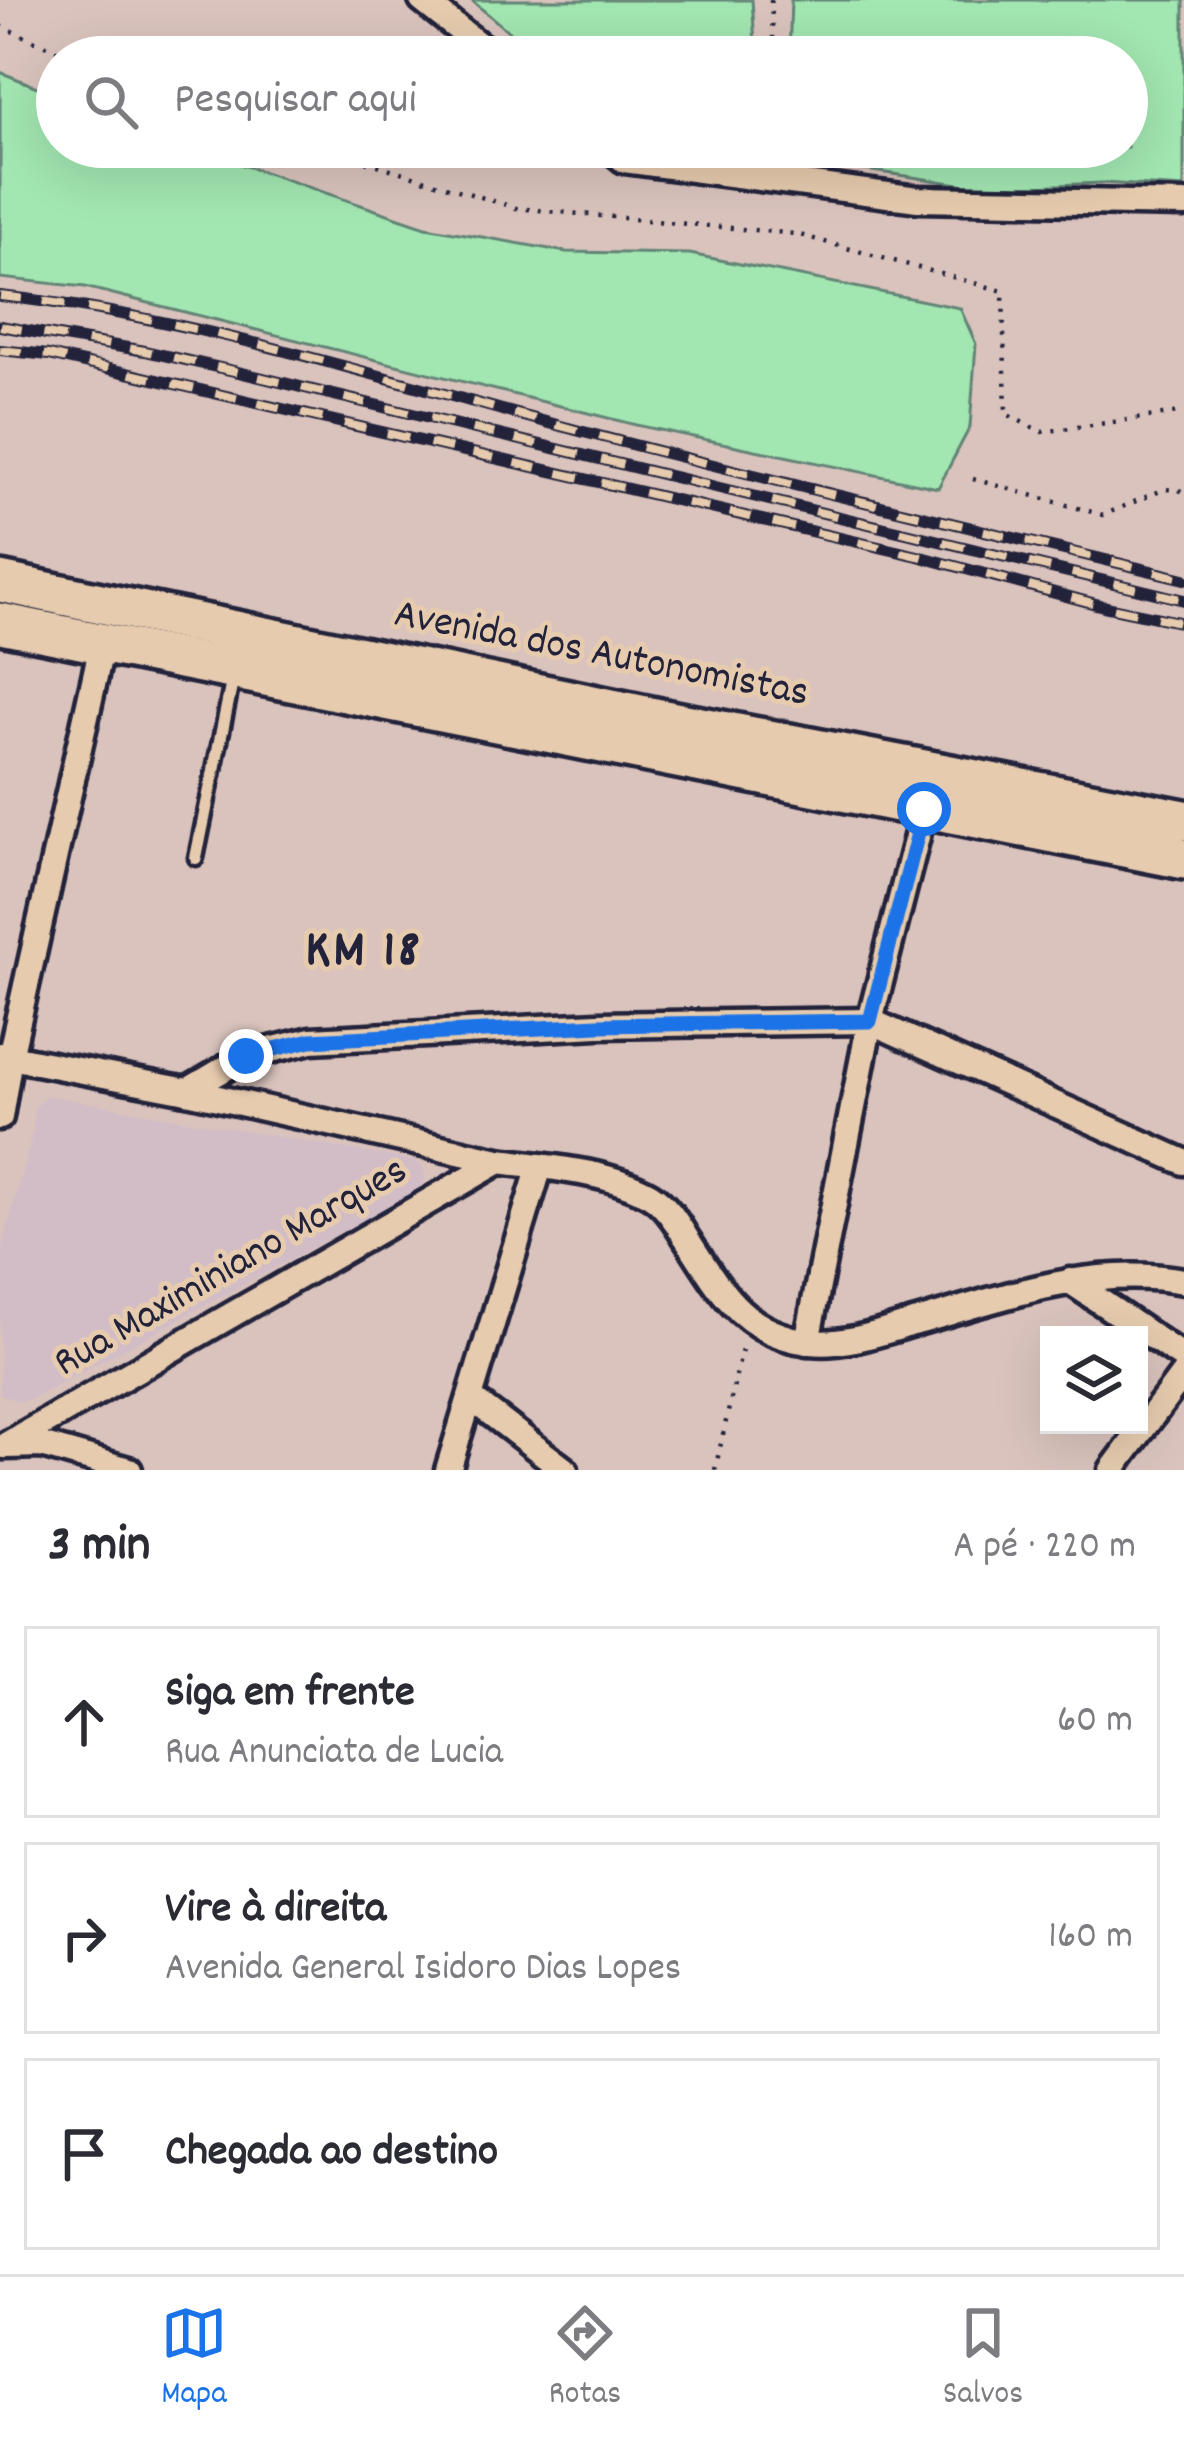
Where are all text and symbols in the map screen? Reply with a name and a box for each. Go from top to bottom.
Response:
search box [36,36,1148,168]
icon: search [78,69,144,135]
text: Pesquisar aqui [174,70,417,134]
street label: Avenida dos Autonomistas [389,586,813,726]
route start [897,782,951,836]
district label: KM 18 [305,915,423,992]
route end [219,1029,273,1083]
street label: Rua Maximiniano Marques [44,1143,420,1395]
map controls [1040,1326,1148,1434]
button: layers [1040,1326,1148,1434]
text: 3 min [48,1512,150,1584]
text: A pé · 220 m [953,1521,1136,1576]
text: Siga em frente [165,1663,415,1727]
icon: ahead [51,1689,117,1755]
text: 60 m [1057,1695,1133,1750]
text: Rua Anunciata de Lucia [165,1727,503,1782]
text: Vire à direita [165,1879,386,1943]
icon: right [51,1905,117,1971]
text: 160 m [1048,1911,1133,1966]
text: Avenida General Isidoro Dias Lopes [165,1943,681,1998]
icon: arrive [51,2121,117,2187]
text: Chegada ao destino [165,2122,498,2186]
tab: Mapa [161,2300,227,2419]
tab: Rotas [549,2300,621,2419]
tab: Salvos [943,2300,1023,2419]

